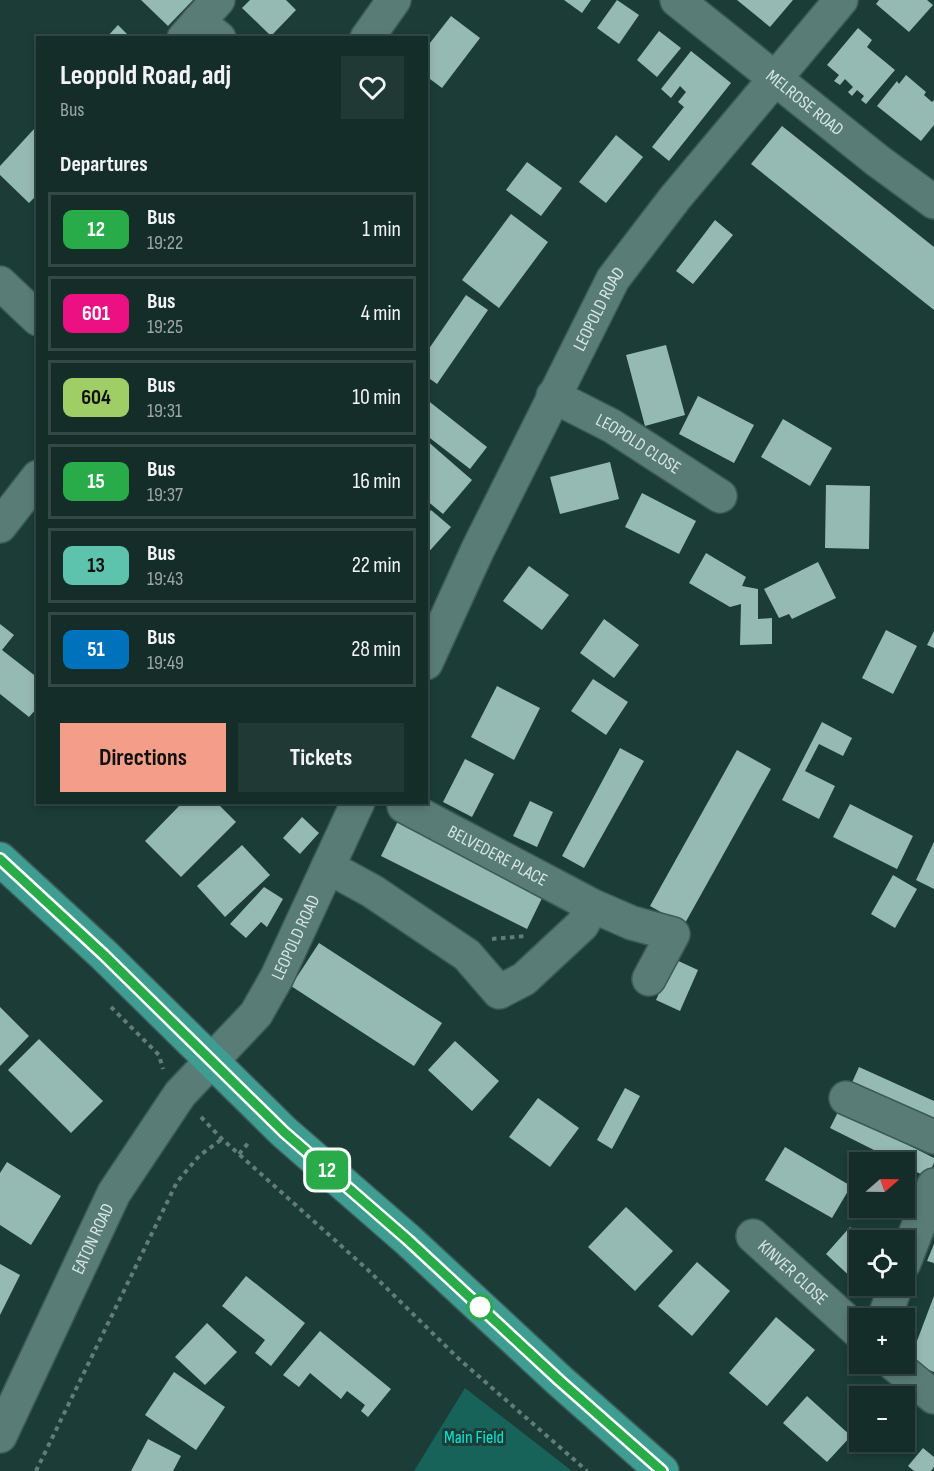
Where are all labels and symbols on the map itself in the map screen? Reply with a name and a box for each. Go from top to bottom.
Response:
street label: MELROSE ROAD [762,66,848,140]
street label: LEOPOLD ROAD [569,263,629,354]
street label: LEOPOLD CLOSE [592,410,685,479]
street label: BELVEDERE PLACE [444,821,551,891]
street label: LEOPOLD ROAD [267,892,324,983]
line badge: 12 [300,1150,354,1190]
north arrow [849,1152,915,1218]
street label: EATON ROAD [67,1200,119,1278]
street label: KINVER CLOSE [754,1236,832,1310]
unlabelled marker [467,1294,493,1320]
park label: Main Field [444,1427,504,1448]

